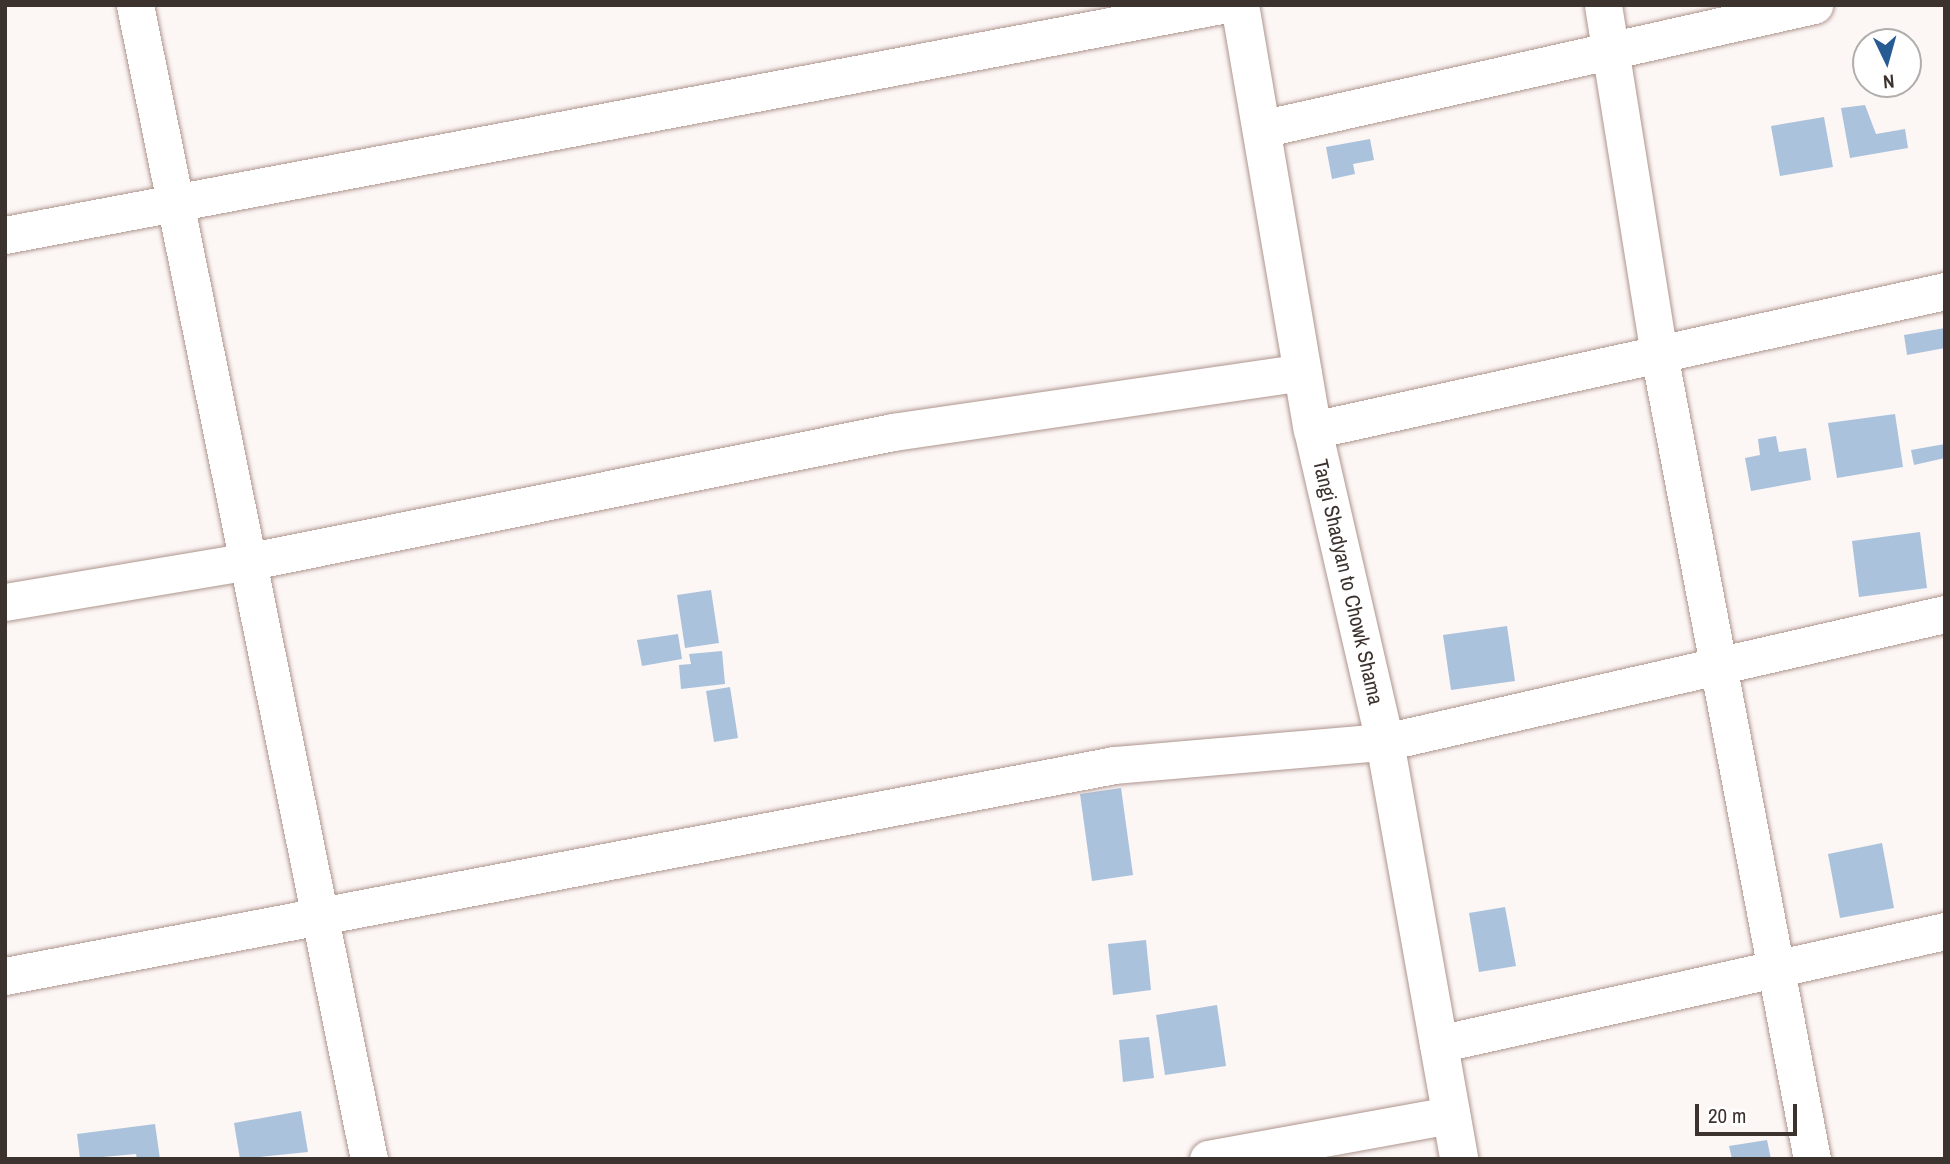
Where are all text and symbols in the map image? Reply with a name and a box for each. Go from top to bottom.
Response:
north arrow [1852,28,1922,98]
text: N [1882,68,1895,95]
street label: Tangi Shadyan to Chowk Shama [1307,457,1389,707]
scale bar [1698,1090,1800,1134]
text: 20 m [1708,1101,1746,1130]

